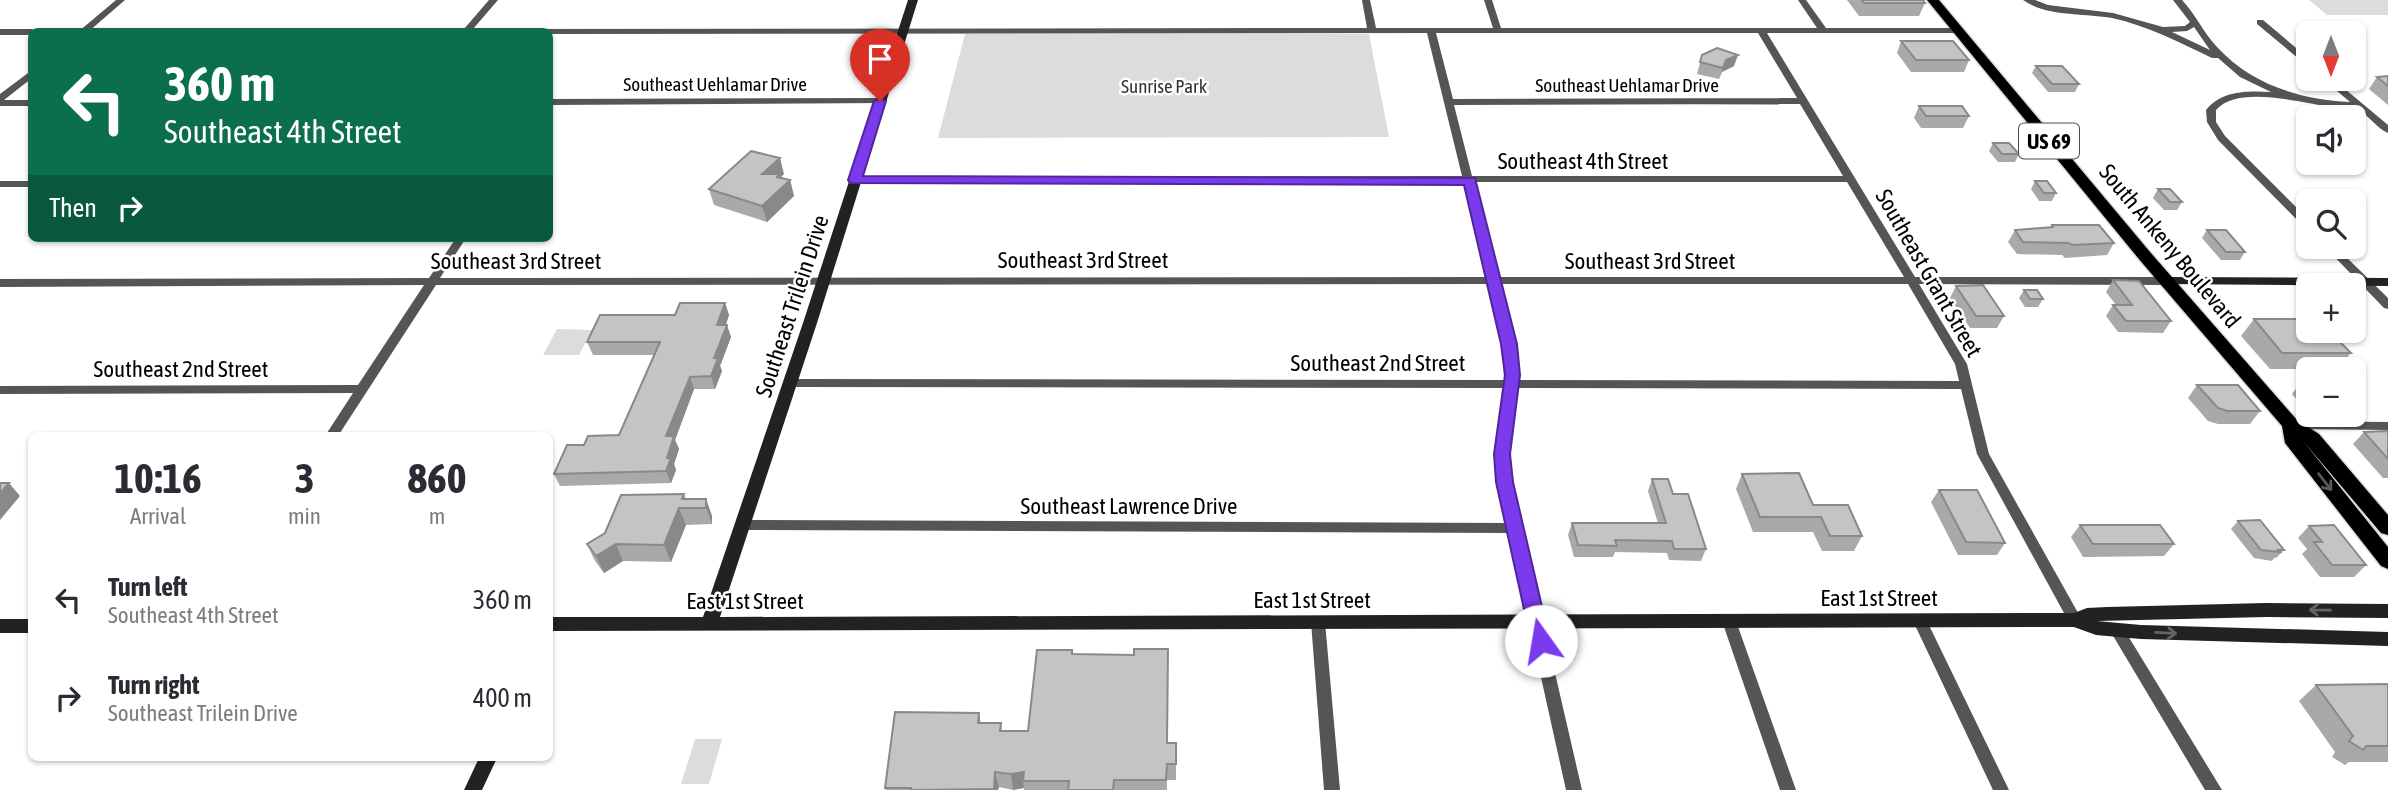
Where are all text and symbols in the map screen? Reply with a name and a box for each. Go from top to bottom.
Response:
north arrow [2296,21,2366,91]
map controls [2296,21,2366,427]
pin [850,29,910,101]
icon: arrive [861,40,899,78]
text: 360 m [164,55,275,111]
icon: left [49,56,140,147]
street label: Southeast Uehlamar Drive [623,73,807,95]
street label: Southeast Uehlamar Drive [1535,74,1719,96]
park label: Sunrise Park [1121,75,1208,97]
button: sound [2296,105,2366,175]
text: Southeast 4th Street [164,113,401,150]
road number: US 69 [2019,124,2079,158]
street label: Southeast 4th Street [1498,148,1668,174]
street label: South Ankeny Boulevard [2094,159,2246,333]
street label: Southeast Grant Street [1870,185,1988,361]
icon: right [111,189,149,227]
button: search [2296,189,2366,259]
text: Then [49,193,97,223]
street label: Southeast Trilein Drive [750,212,834,400]
street label: Southeast 3rd Street [998,247,1168,273]
street label: Southeast 3rd Street [431,248,601,274]
street label: Southeast 3rd Street [1565,248,1735,274]
button: + [2296,273,2366,343]
street label: Southeast 2nd Street [1291,350,1465,376]
street label: Southeast 2nd Street [94,356,268,382]
button: − [2296,357,2366,427]
text: 10:16 [114,454,202,502]
text: 3 [295,454,314,502]
text: 860 [407,454,467,502]
one-way arrow [2317,472,2332,490]
street label: Southeast Lawrence Drive [1021,493,1237,519]
text: Arrival [130,503,186,529]
text: min [288,503,321,529]
text: m [429,503,445,529]
text: Turn left [108,572,188,602]
icon: left [49,581,87,619]
text: 360 m [473,585,532,615]
street label: East 1st Street [1820,585,1938,611]
street label: East 1st Street [1253,587,1371,613]
street label: East 1st Street [686,588,804,614]
text: Southeast 4th Street [108,602,279,628]
one-way arrow [2309,603,2332,617]
position arrow [1504,604,1578,678]
one-way arrow [2154,627,2177,640]
text: Turn right [108,670,199,700]
icon: right [49,679,87,717]
text: 400 m [473,683,532,713]
text: Southeast Trilein Drive [108,700,298,726]

